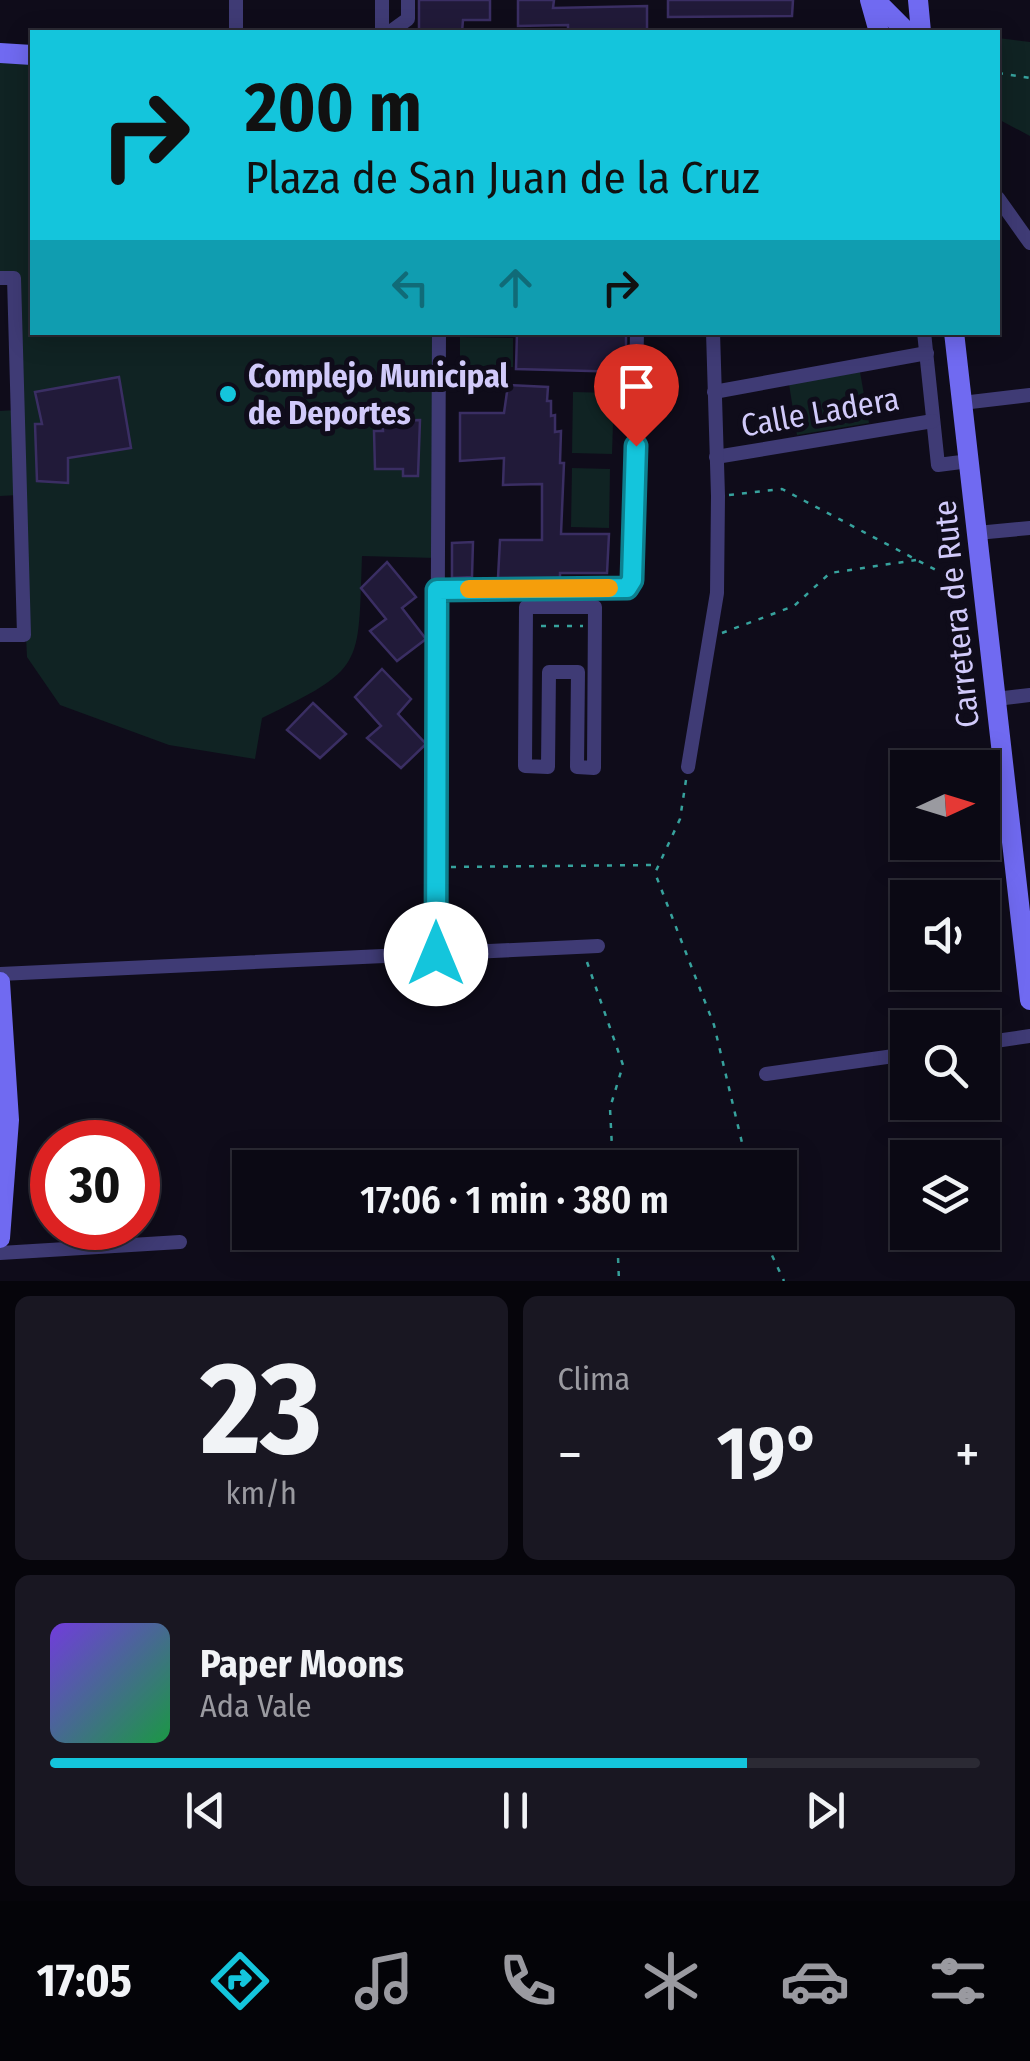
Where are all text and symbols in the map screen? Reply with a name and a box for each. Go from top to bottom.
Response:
text: 200 m [245,66,422,150]
icon: right [80,70,210,200]
text: Plaza de San Juan de la Cruz [245,151,760,205]
icon: left [383,260,438,315]
icon: ahead [488,260,543,315]
icon: right [593,260,648,315]
pin [594,344,679,447]
place label: Complejo Municipal de Deportes [248,357,508,432]
icon: arrive [609,359,664,414]
street label: Calle Ladera [738,379,902,445]
marker: Complejo Municipal de Deportes [217,383,239,405]
street label: Carretera de Rute [925,498,987,730]
north arrow [890,750,1000,860]
map controls [890,750,1000,1250]
button: sound [890,880,1000,990]
position arrow [384,902,488,1006]
button: search [890,1010,1000,1120]
speed limit sign: 30 [30,1120,160,1250]
button: layers [890,1140,1000,1250]
text: 17:06 · 1 min · 380 m [360,1177,669,1223]
text: 23 [200,1331,322,1487]
text: Clima [558,1360,630,1398]
text: 19° [716,1409,821,1499]
text: − [558,1422,582,1488]
text: + [955,1422,980,1488]
text: km/h [226,1474,297,1512]
text: Paper Moons [200,1641,404,1687]
text: Ada Vale [200,1687,312,1725]
icon: previous [178,1783,233,1838]
icon: pause [488,1783,543,1838]
icon: next [798,1783,853,1838]
icon: directions [205,1946,275,2016]
icon: music [349,1946,419,2016]
icon: phone [493,1946,563,2016]
icon: climate [636,1946,706,2016]
icon: car [780,1946,850,2016]
icon: filters [923,1946,993,2016]
text: 17:05 [37,1954,132,2008]

